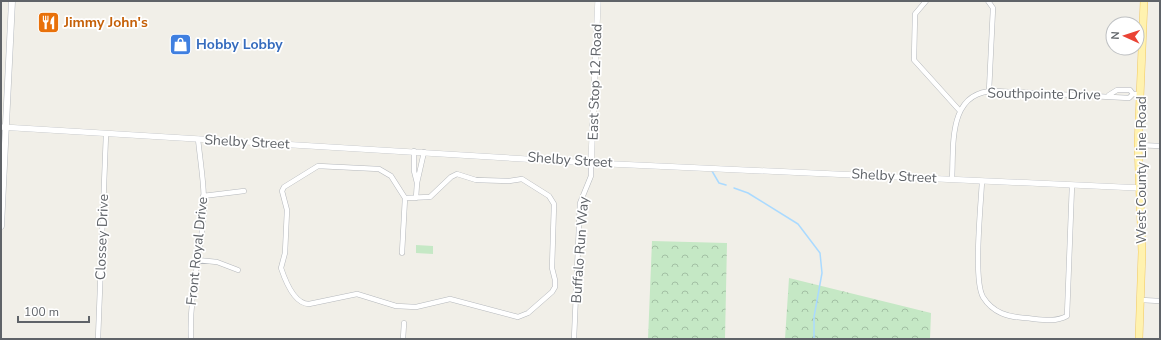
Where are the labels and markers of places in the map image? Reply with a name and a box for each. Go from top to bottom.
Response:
restaurant icon: Jimmy John's [35,9,61,35]
place label: Jimmy John's [63,13,148,32]
shop icon: Hobby Lobby [167,31,193,57]
place label: Hobby Lobby [196,35,283,54]

